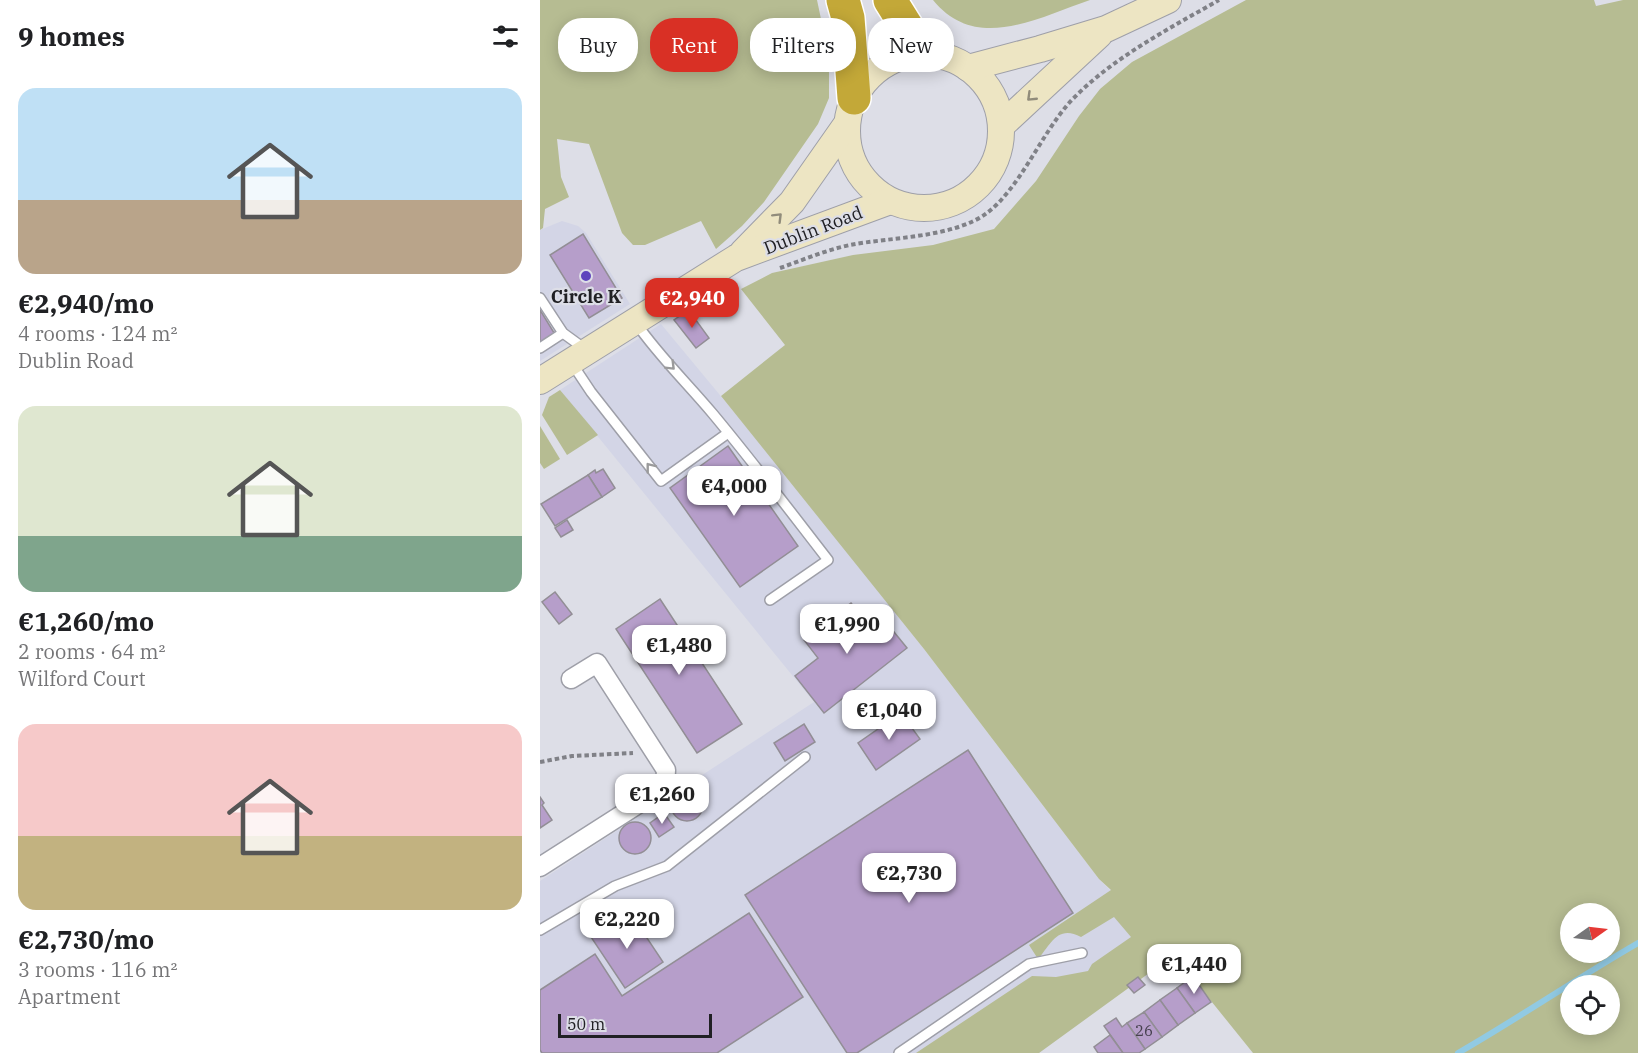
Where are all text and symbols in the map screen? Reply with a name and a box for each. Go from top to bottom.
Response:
chip: Buy [558,18,638,72]
chip: Rent [650,18,738,72]
chip: Filters [750,18,856,72]
chip: New [868,18,954,72]
text: 9 homes [18,19,125,53]
icon: filters [489,20,522,53]
one-way arrow [1028,90,1038,101]
icon: home [216,127,324,235]
street label: Dublin Road [760,201,866,259]
one-way arrow [770,213,781,224]
marker: Circle K [579,269,593,283]
pin: €2,940 [643,278,741,329]
text: €2,940 [659,284,725,311]
place label: Circle K [551,285,621,308]
text: €2,940/mo [18,286,154,320]
text: 4 rooms · 124 m² [18,320,177,347]
text: Dublin Road [18,347,134,374]
one-way arrow [664,358,675,369]
icon: home [216,445,324,553]
one-way arrow [647,462,658,473]
pin: €4,000 [685,466,783,517]
text: €4,000 [701,472,767,499]
text: €1,260/mo [18,604,154,638]
pin: €1,990 [798,604,896,655]
text: €1,990 [814,610,880,637]
pin: €1,480 [630,625,728,676]
text: €1,480 [646,631,712,658]
text: 2 rooms · 64 m² [18,638,165,665]
text: Wilford Court [18,665,146,692]
pin: €1,040 [840,690,938,741]
text: €1,040 [856,696,922,723]
icon: home [216,763,324,871]
pin: €1,260 [613,774,711,825]
text: €1,260 [629,780,695,807]
pin: €2,730 [860,853,958,904]
text: €2,730 [876,859,942,886]
pin: €2,220 [578,899,676,950]
north arrow [1560,903,1620,963]
map controls [1560,903,1620,1035]
text: €2,220 [594,905,660,932]
text: €2,730/mo [18,922,154,956]
pin: €1,440 [1145,944,1243,995]
text: €1,440 [1161,950,1227,977]
text: 3 rooms · 116 m² [18,956,177,983]
button: locate [1560,975,1620,1035]
text: Apartment [18,983,121,1010]
scale bar [558,1011,712,1038]
text: 50 m [567,1014,605,1034]
house number: 26 [1135,1021,1153,1040]

